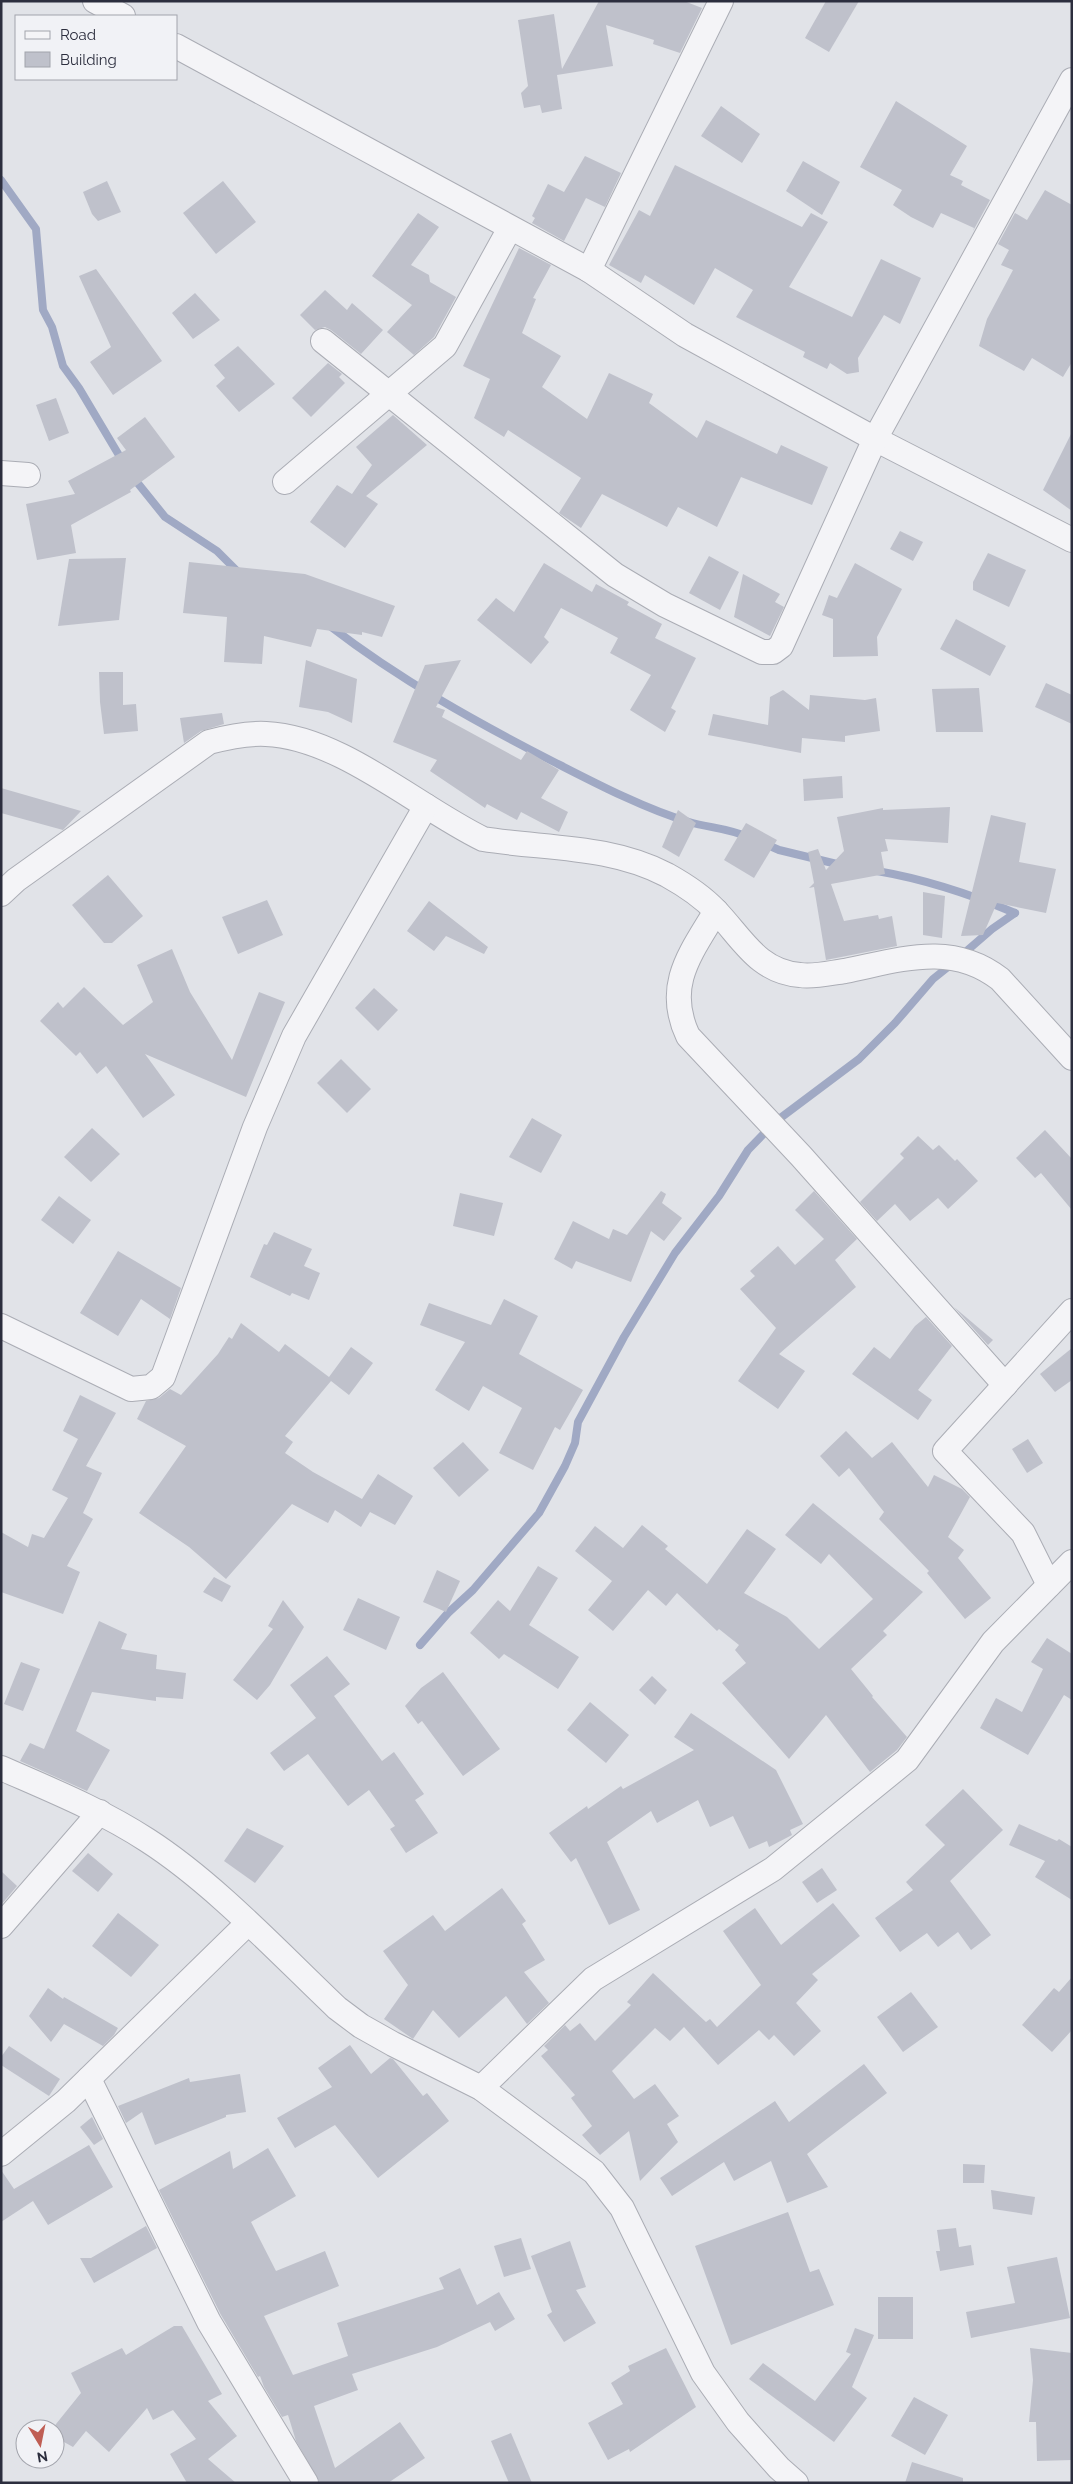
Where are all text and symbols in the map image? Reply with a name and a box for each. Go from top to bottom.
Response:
legend [15,15,178,80]
text: Road [60,26,96,44]
text: Building [60,51,117,69]
north arrow [15,2419,65,2469]
text: N [36,2448,49,2466]

